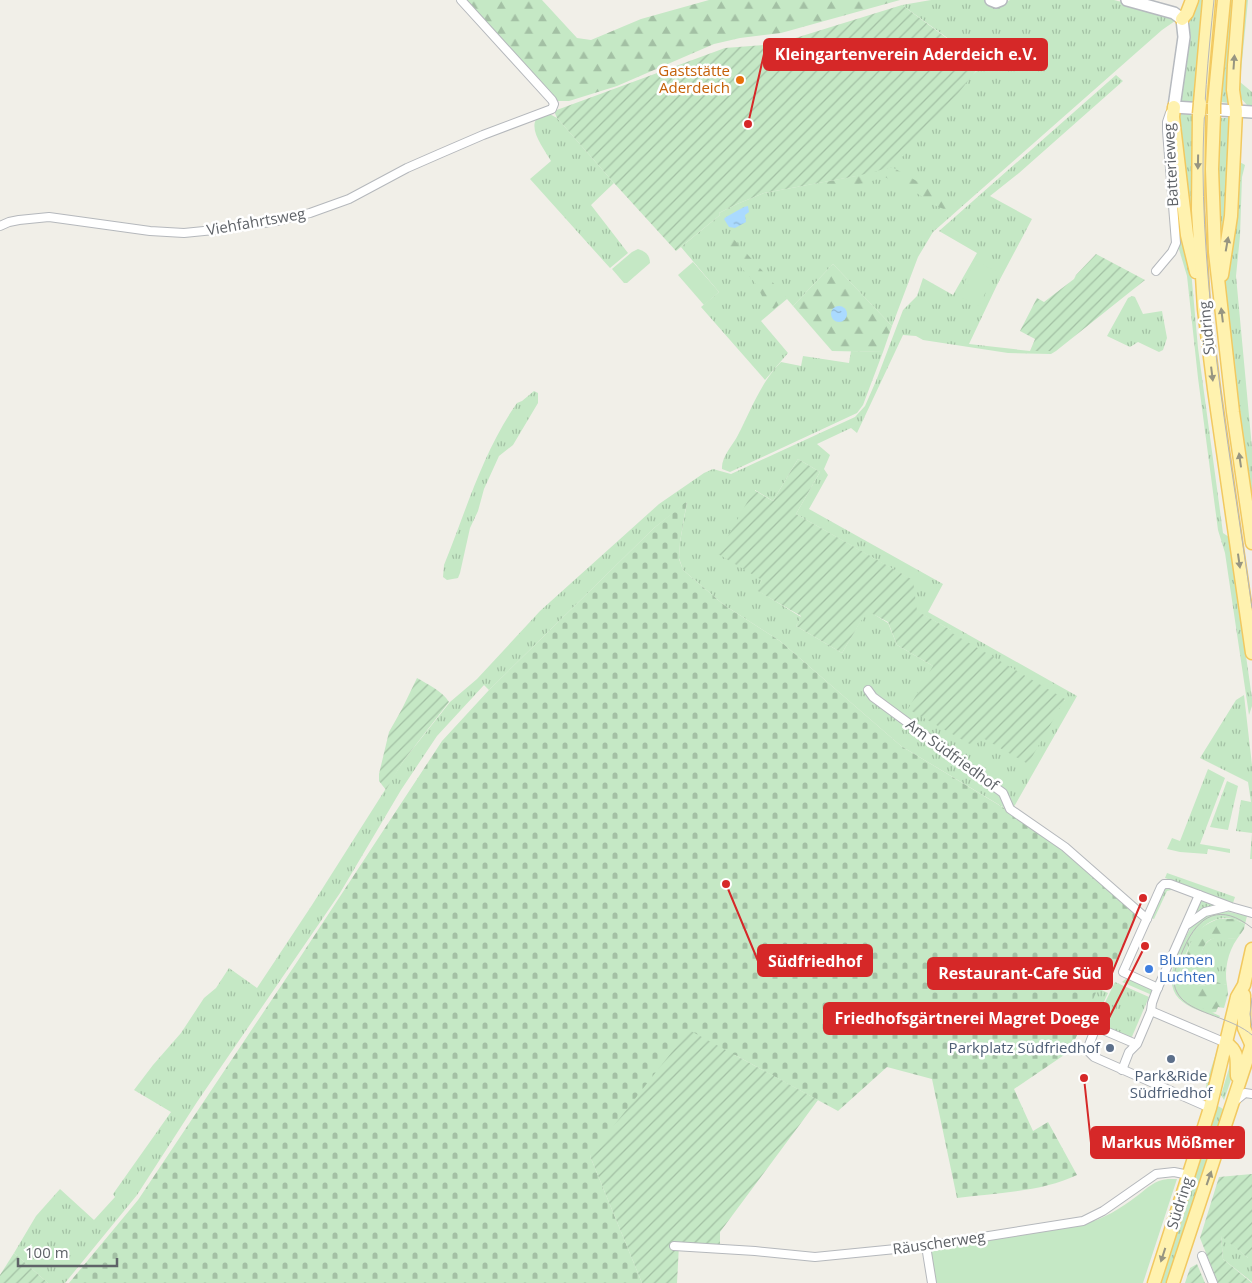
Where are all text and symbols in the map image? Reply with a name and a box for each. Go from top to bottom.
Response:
callout: Kleingartenverein Aderdeich e.V. [764,39,1047,70]
text: Kleingartenverein Aderdeich e.V. [775,43,1037,65]
one-way arrow [1231,54,1239,70]
place label: Gaststätte Aderdeich [658,60,730,97]
marker: Gaststätte Aderdeich [734,74,746,86]
street label: Batterieweg [1158,123,1182,207]
one-way arrow [1194,155,1202,171]
street label: Viehfahrtsweg [205,203,307,240]
one-way arrow [1224,236,1232,252]
street label: Südring [1193,300,1219,356]
one-way arrow [1218,307,1226,323]
one-way arrow [1208,367,1216,383]
one-way arrow [1236,452,1244,468]
one-way arrow [1235,553,1243,569]
street label: Am Südfriedhof [902,714,1004,795]
callout: Südfriedhof [758,945,872,976]
place label: Blumen Luchten [1159,949,1215,986]
text: Südfriedhof [768,950,863,972]
callout: Restaurant-Cafe Süd [928,958,1112,989]
text: Restaurant-Cafe Süd [938,962,1102,984]
marker: Blumen Luchten [1143,963,1155,975]
callout: Friedhofsgärtnerei Magret Doege [824,1003,1109,1034]
text: Friedhofsgärtnerei Magret Doege [834,1007,1100,1029]
place label: Parkplatz Südfriedhof [949,1037,1101,1057]
marker: Parkplatz Südfriedhof [1104,1042,1116,1054]
marker: Park&Ride Südfriedhof [1165,1053,1177,1065]
place label: Park&Ride Südfriedhof [1130,1065,1213,1102]
callout: Markus Mößmer [1091,1127,1244,1158]
text: Markus Mößmer [1101,1131,1235,1153]
one-way arrow [1205,1170,1213,1185]
street label: Südring [1161,1174,1197,1231]
street label: Räuscherweg [891,1226,986,1258]
scale bar [18,1236,116,1268]
text: 100 m [25,1242,69,1262]
one-way arrow [1159,1248,1167,1263]

